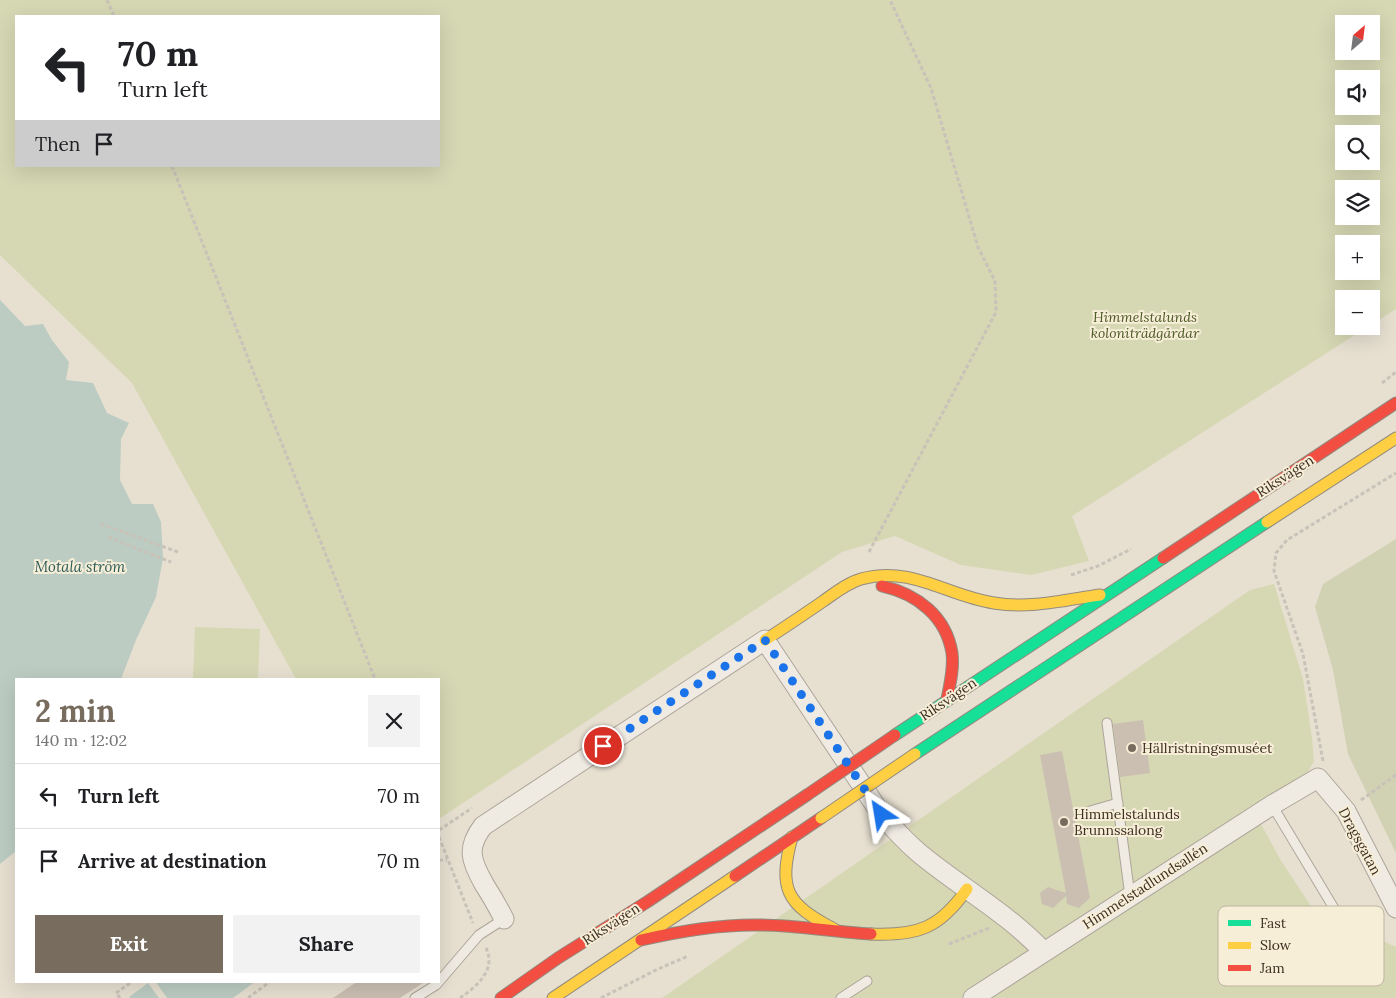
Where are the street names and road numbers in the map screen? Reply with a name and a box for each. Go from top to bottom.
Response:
street label: Riksvägen [1253,451,1317,501]
street label: Riksvägen [916,673,980,725]
street label: Dragsgatan [1335,804,1386,878]
street label: Himmelstadlundsallén [1079,839,1211,933]
street label: Riksvägen [579,899,643,949]

